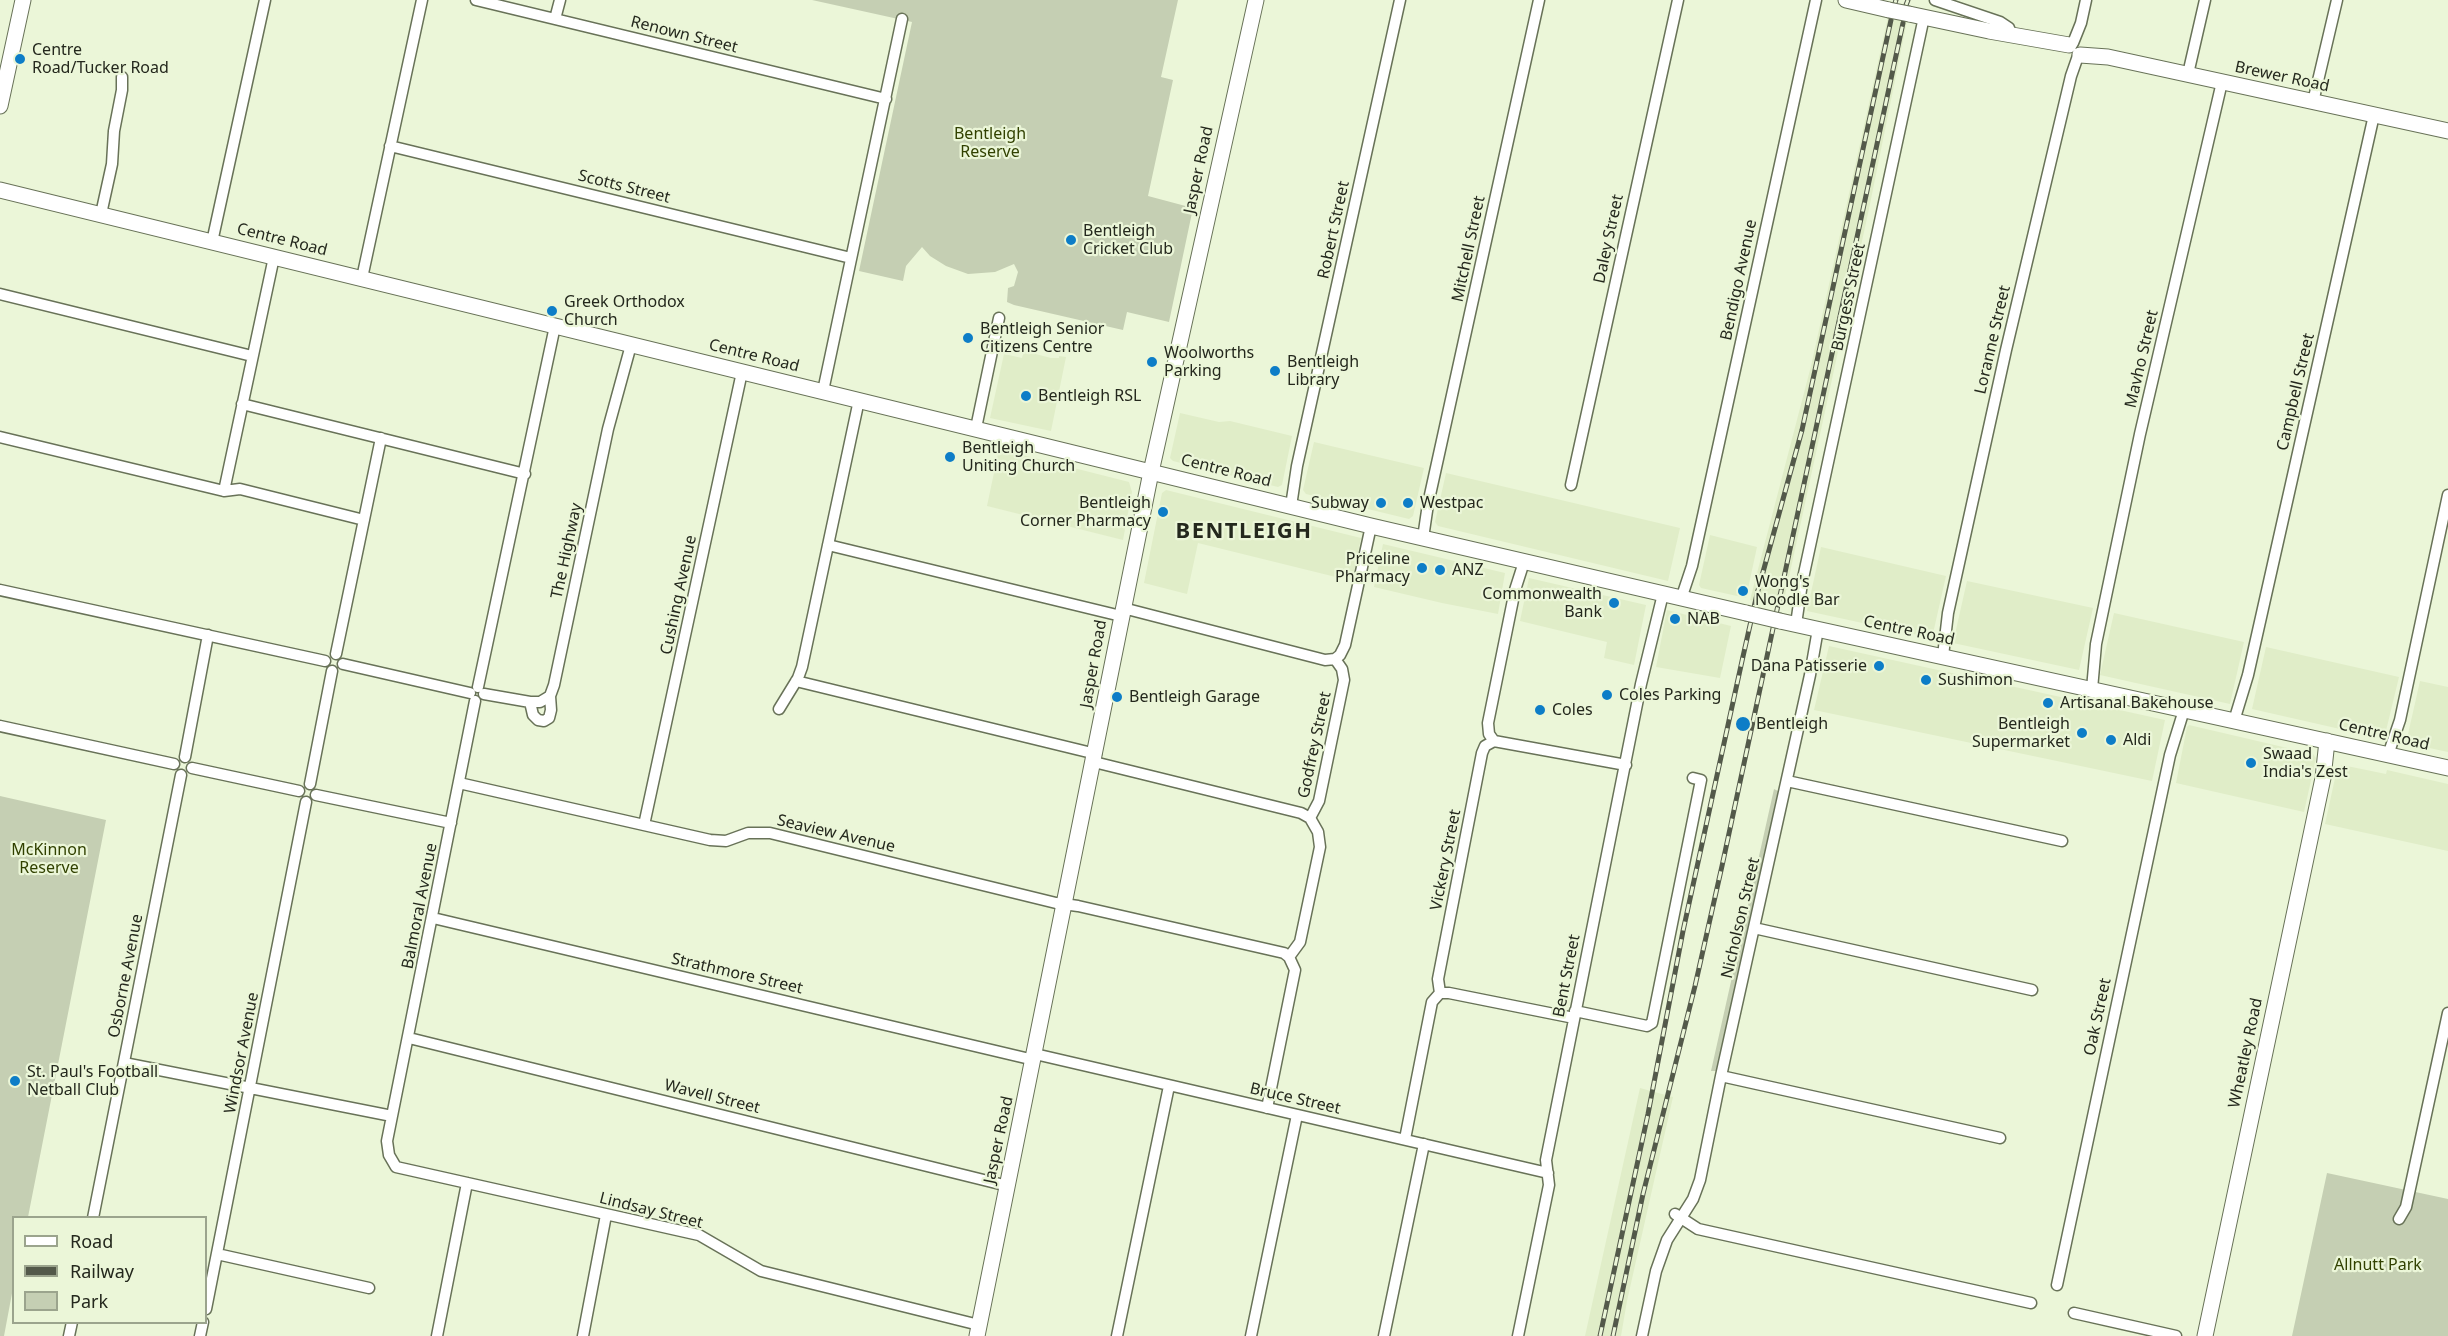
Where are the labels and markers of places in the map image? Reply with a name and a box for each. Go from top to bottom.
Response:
place label: Centre Road/Tucker Road [32,40,169,78]
marker: Centre Road/Tucker Road [13,52,27,66]
place label: Bentleigh Cricket Club [1083,221,1173,259]
marker: Bentleigh Cricket Club [1064,233,1078,247]
place label: Greek Orthodox Church [564,292,685,330]
marker: Greek Orthodox Church [545,304,559,318]
place label: Bentleigh Senior Citizens Centre [980,319,1104,357]
marker: Bentleigh Senior Citizens Centre [961,331,975,345]
place label: Woolworths Parking [1164,343,1254,381]
place label: Bentleigh Library [1287,352,1359,390]
marker: Woolworths Parking [1145,355,1159,369]
marker: Bentleigh Library [1268,364,1282,378]
place label: Bentleigh RSL [1038,386,1141,406]
marker: Bentleigh RSL [1019,389,1033,403]
place label: Bentleigh Uniting Church [962,438,1075,476]
marker: Bentleigh Uniting Church [943,450,957,464]
place label: Bentleigh Corner Pharmacy [1020,493,1151,531]
place label: Subway [1311,493,1369,513]
place label: Westpac [1420,493,1484,513]
marker: Subway [1374,496,1388,510]
marker: Westpac [1401,496,1415,510]
marker: Bentleigh Corner Pharmacy [1156,505,1170,519]
place label: Priceline Pharmacy [1335,549,1410,587]
place label: ANZ [1452,560,1484,580]
marker: Priceline Pharmacy [1415,561,1429,575]
marker: ANZ [1433,563,1447,577]
place label: Wong's Noodle Bar [1755,572,1840,610]
place label: Commonwealth Bank [1482,584,1602,622]
marker: Wong's Noodle Bar [1736,584,1750,598]
marker: Commonwealth Bank [1607,596,1621,610]
place label: NAB [1687,609,1720,629]
marker: NAB [1668,612,1682,626]
place label: Dana Patisserie [1751,656,1867,676]
marker: Dana Patisserie [1872,659,1886,673]
place label: Sushimon [1938,670,2013,690]
marker: Sushimon [1919,673,1933,687]
place label: Coles Parking [1619,685,1721,705]
place label: Bentleigh Garage [1129,687,1260,707]
marker: Coles Parking [1600,688,1614,702]
marker: Bentleigh Garage [1110,690,1124,704]
place label: Artisanal Bakehouse [2060,693,2214,713]
marker: Artisanal Bakehouse [2041,696,2055,710]
place label: Coles [1552,700,1593,720]
marker: Coles [1533,703,1547,717]
place label: Bentleigh [1756,714,1828,734]
place label: Bentleigh Supermarket [1972,714,2070,752]
marker: Bentleigh [1734,715,1752,733]
marker: Bentleigh Supermarket [2075,726,2089,740]
place label: Aldi [2123,730,2151,750]
marker: Aldi [2104,733,2118,747]
place label: Swaad India's Zest [2263,744,2348,782]
marker: Swaad India's Zest [2244,756,2258,770]
place label: St. Paul's Football Netball Club [27,1062,158,1100]
marker: St. Paul's Football Netball Club [8,1074,22,1088]

